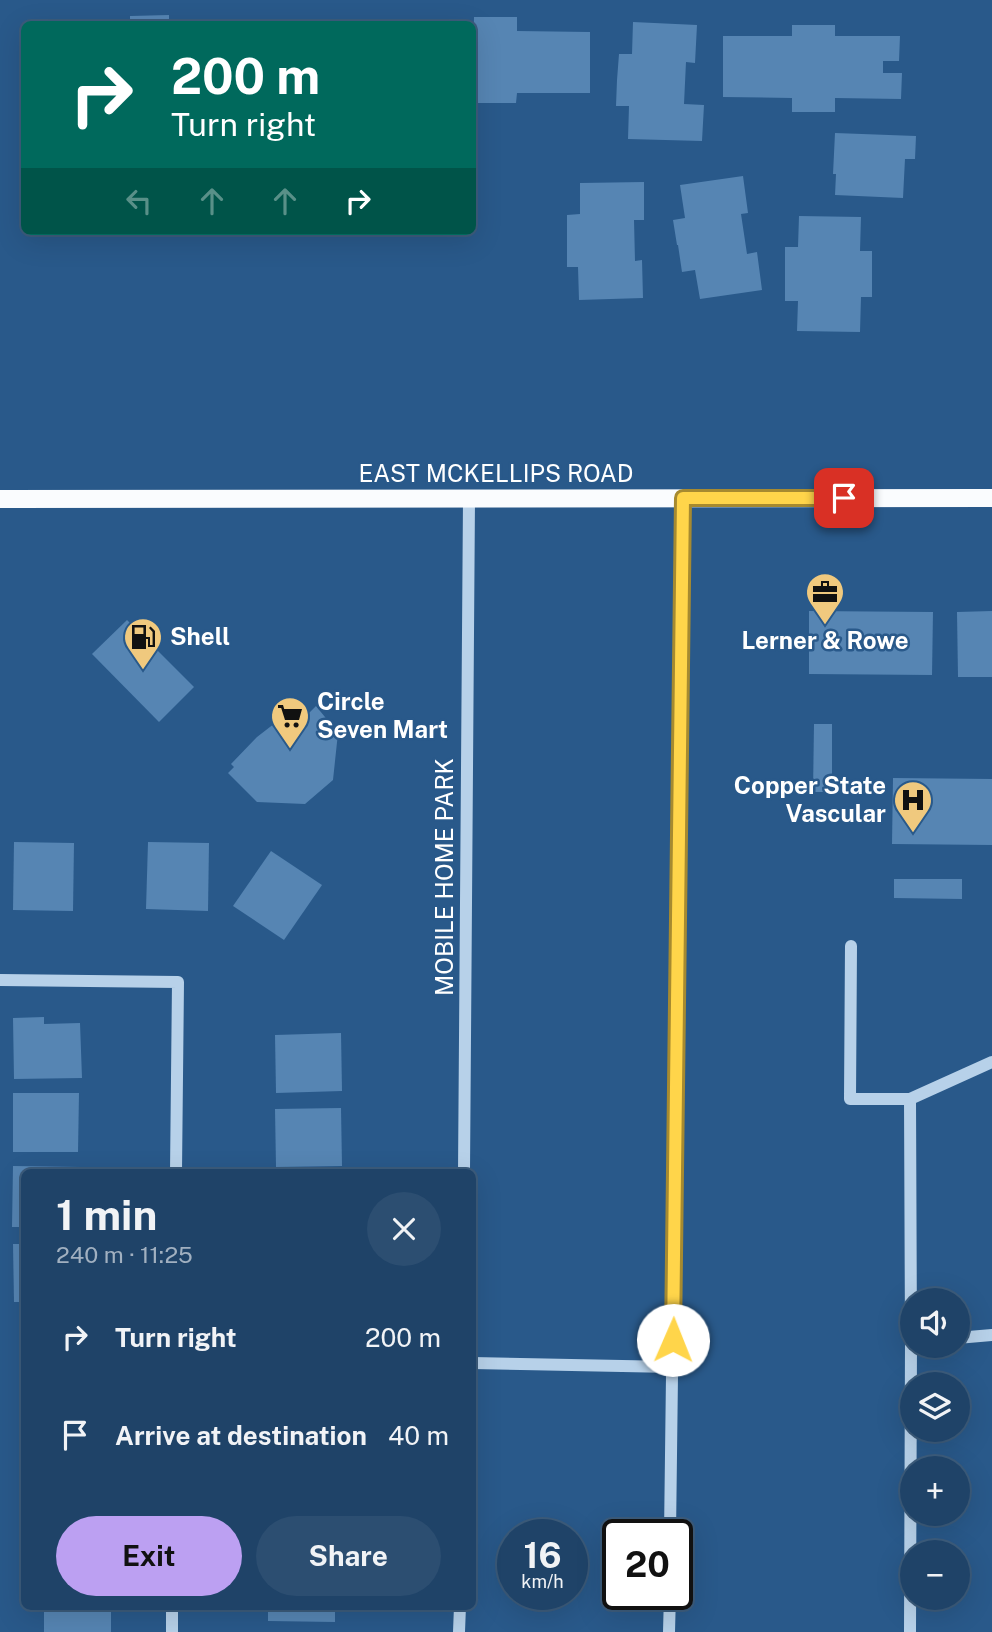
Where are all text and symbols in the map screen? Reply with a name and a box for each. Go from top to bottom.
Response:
text: 200 m [171,47,320,105]
icon: right [56,49,147,140]
text: Turn right [171,106,316,143]
icon: left [120,182,158,220]
icon: ahead [193,182,231,220]
icon: ahead [266,182,304,220]
icon: right [339,182,377,220]
street label: EAST MCKELLIPS ROAD [359,459,633,487]
pin [814,468,874,528]
icon: arrive [825,479,863,517]
office icon: Lerner & Rowe [804,571,846,626]
fuel station icon: Shell [122,616,164,671]
place label: Shell [170,622,230,650]
place label: Lerner & Rowe [741,626,909,654]
place label: Circle Seven Mart [317,687,448,743]
supermarket icon: Circle Seven Mart [269,695,311,750]
street label: MOBILE HOME PARK [430,758,458,996]
place label: Copper State Vascular [734,771,886,827]
hospital icon: Copper State Vascular [892,779,934,834]
text: 1 min [56,1190,157,1239]
button: close [367,1192,441,1266]
text: 240 m · 11:25 [56,1241,193,1268]
map controls [900,1288,970,1610]
button: sound [900,1288,970,1358]
position arrow [636,1303,710,1377]
icon: right [56,1318,94,1356]
text: Turn right [115,1322,237,1353]
text: 200 m [365,1322,441,1353]
button: layers [900,1372,970,1442]
icon: arrive [56,1416,94,1454]
text: Arrive at destination [115,1420,367,1451]
text: 40 m [388,1420,449,1451]
button: + [900,1456,970,1526]
button: Exit [56,1516,242,1596]
button: Share [256,1516,441,1596]
speed limit sign: 20 [602,1519,693,1610]
text: 16 [523,1535,562,1576]
button: − [900,1540,970,1610]
text: km/h [521,1571,564,1592]

